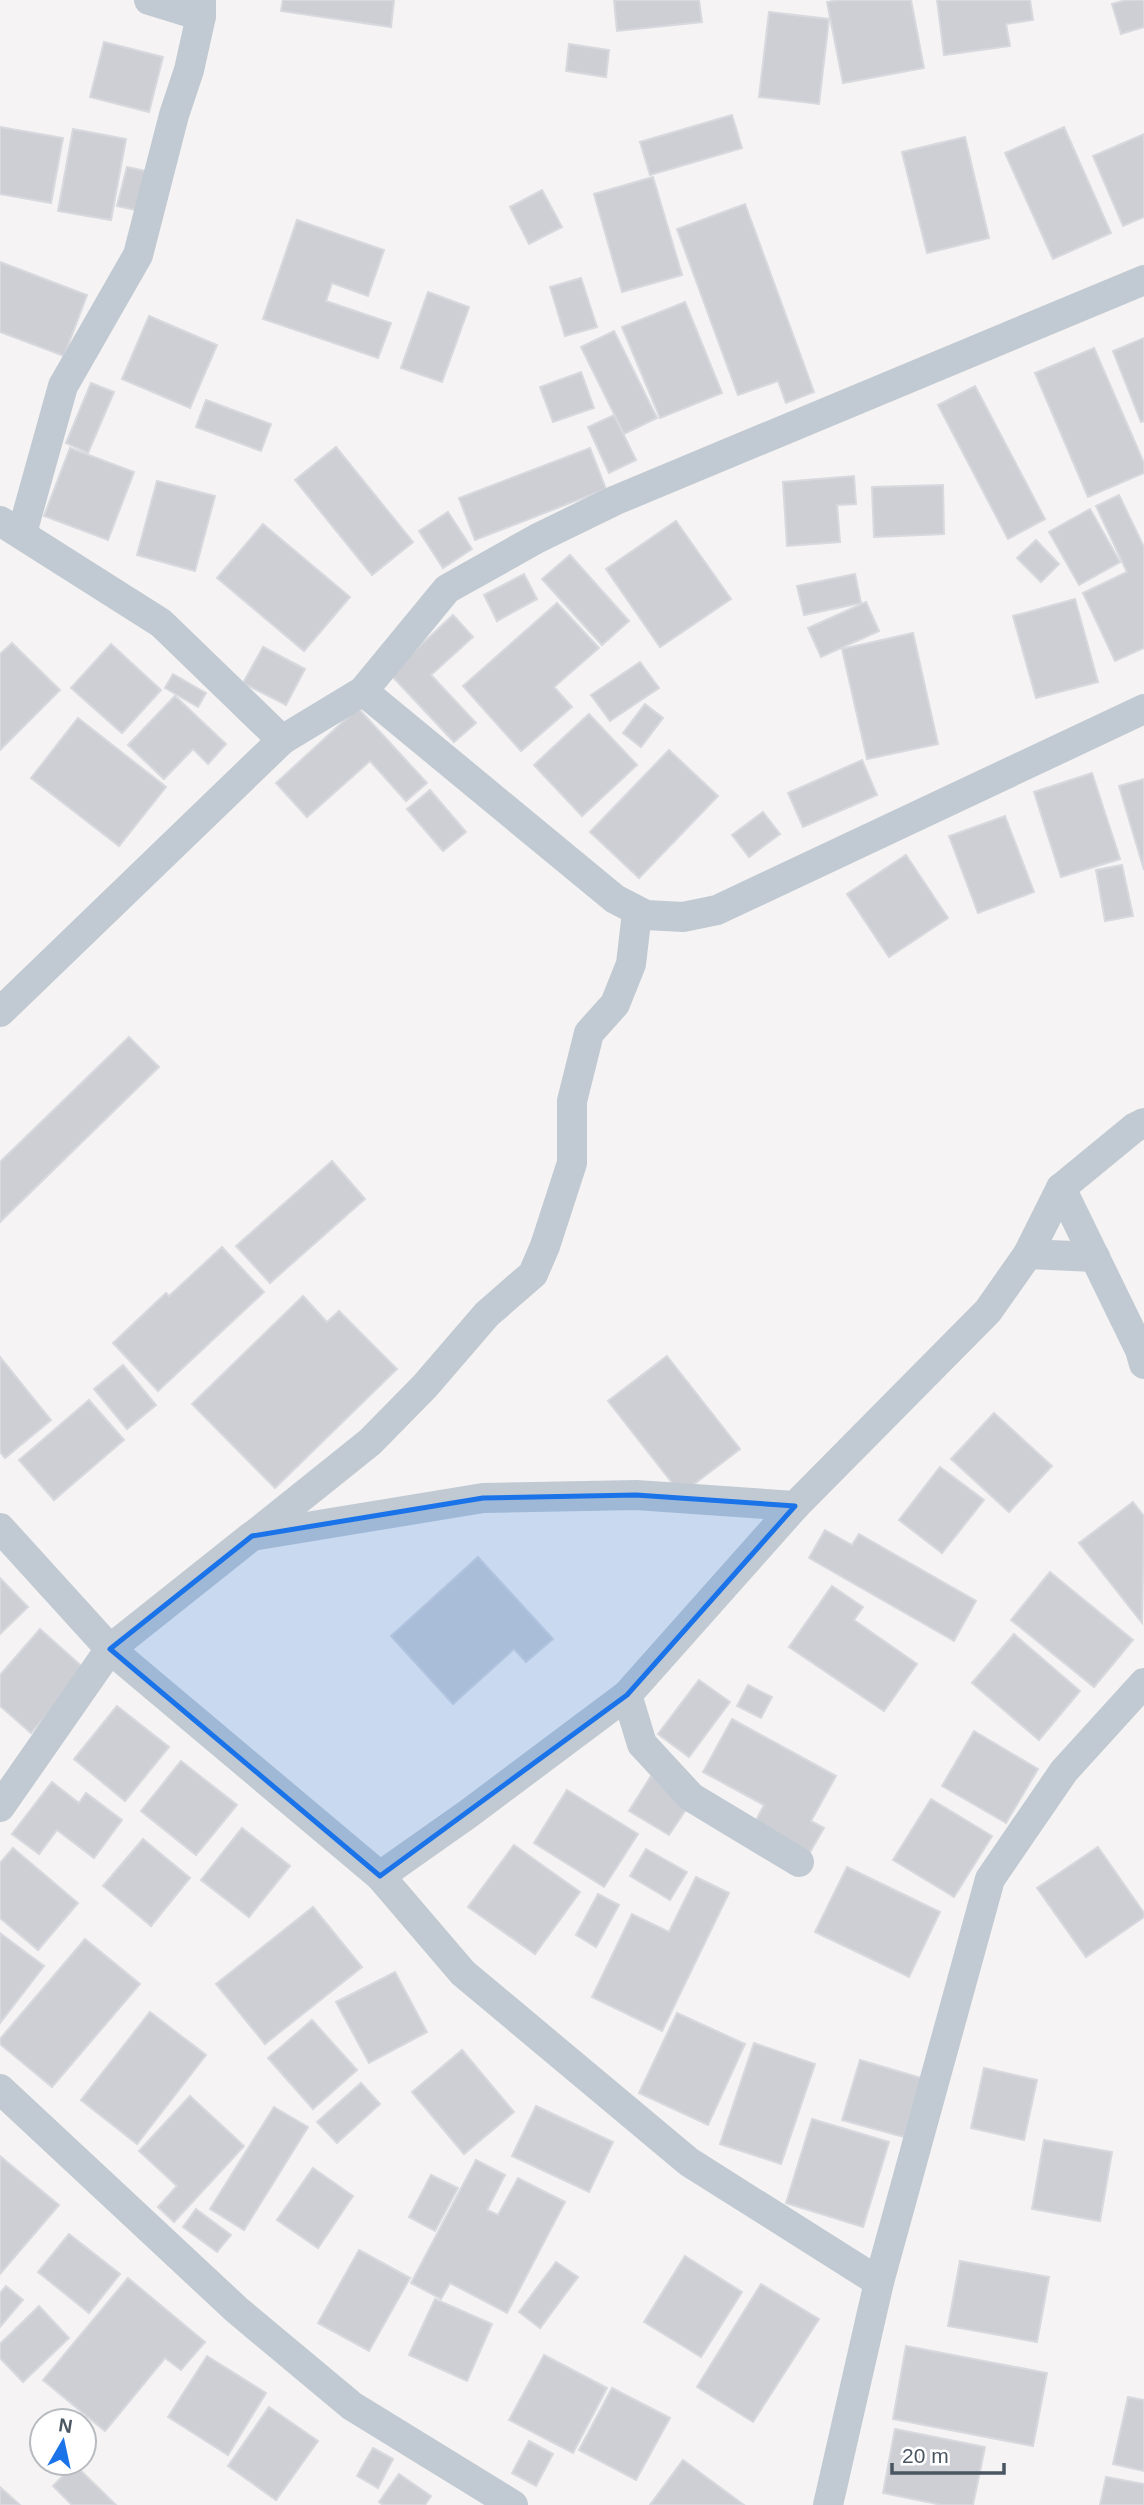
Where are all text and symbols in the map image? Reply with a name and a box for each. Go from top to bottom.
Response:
north arrow [28,2407,98,2477]
text: N [57,2414,74,2437]
scale bar [892,2432,1004,2476]
text: 20 m [902,2444,949,2467]

